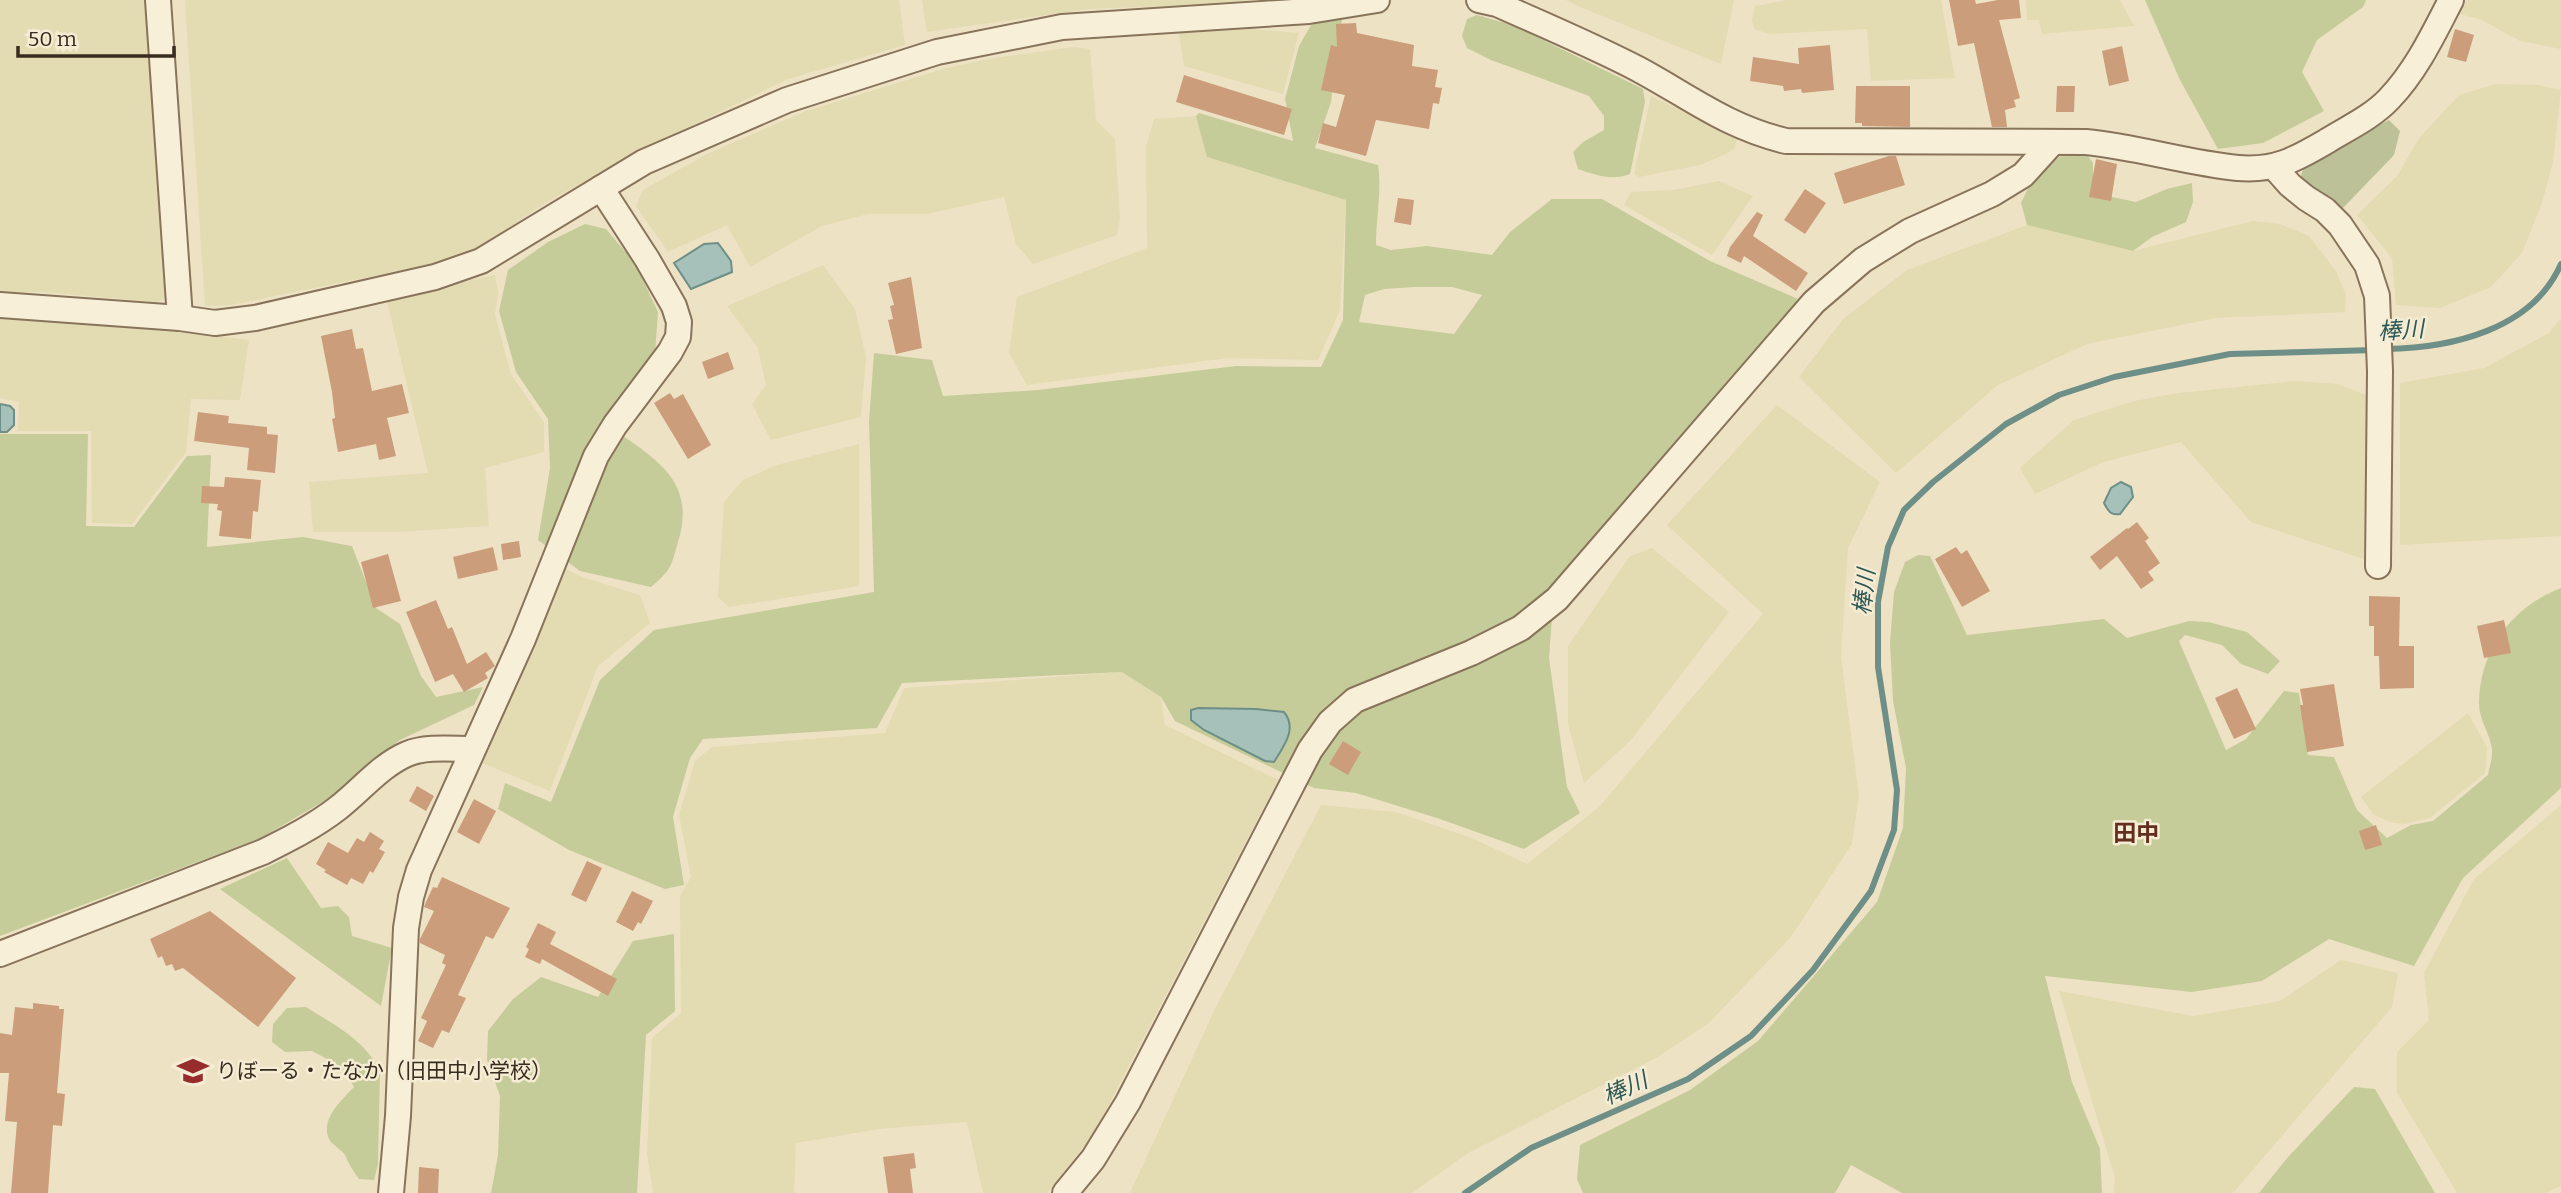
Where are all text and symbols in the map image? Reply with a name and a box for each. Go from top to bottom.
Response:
scale bar [18,14,173,58]
text: 50 m [28,26,77,52]
water label: 棒川 [2377,314,2428,346]
water label: 棒川 [1848,565,1881,616]
district label: 田中 [2113,819,2159,847]
school or university icon: りぼーる・たなか（旧田中小学校） [176,1054,210,1088]
place label: りぼーる・たなか（旧田中小学校） [216,1058,552,1084]
water label: 棒川 [1598,1065,1654,1110]

